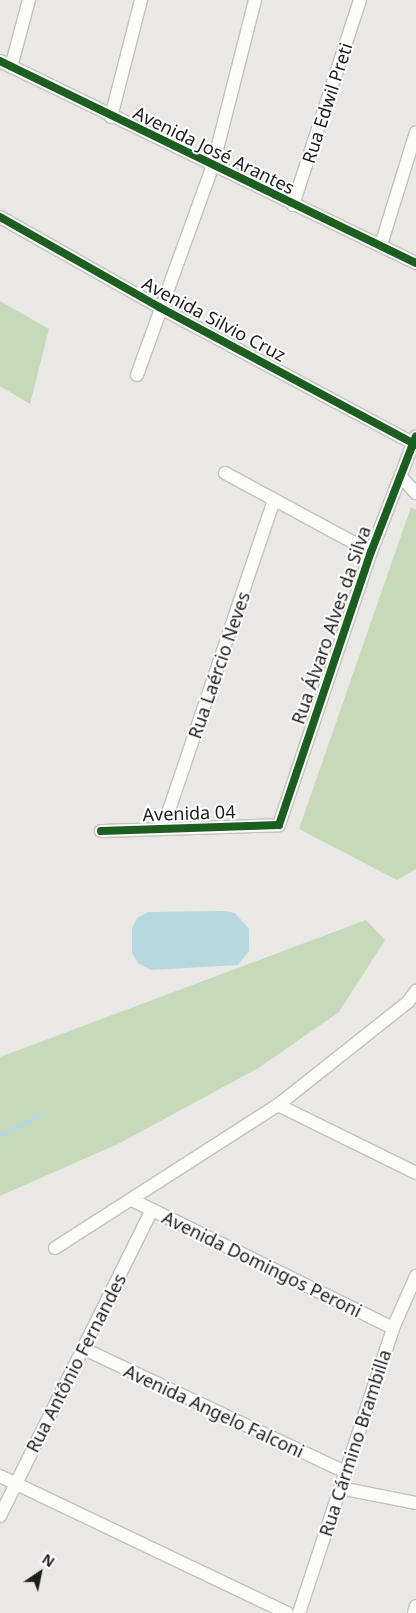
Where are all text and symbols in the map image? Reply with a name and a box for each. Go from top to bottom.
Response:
street label: Rua Edwil Preti [297,40,357,166]
street label: Avenida José Arantes [130,102,298,198]
street label: Avenida Silvio Cruz [139,272,289,366]
street label: Rua Álvaro Alves da Silva [287,523,375,727]
street label: Rua Laércio Neves [184,589,254,741]
street label: Avenida 04 [142,801,236,825]
street label: Avenida Domingos Peroni [159,1206,365,1322]
street label: Rua Antônio Fernandes [22,1270,130,1456]
street label: Rua Cármino Brambilla [315,1347,395,1539]
street label: Avenida Angelo Falconi [121,1360,307,1462]
north arrow [15,1548,65,1598]
text: N [39,1549,59,1571]

